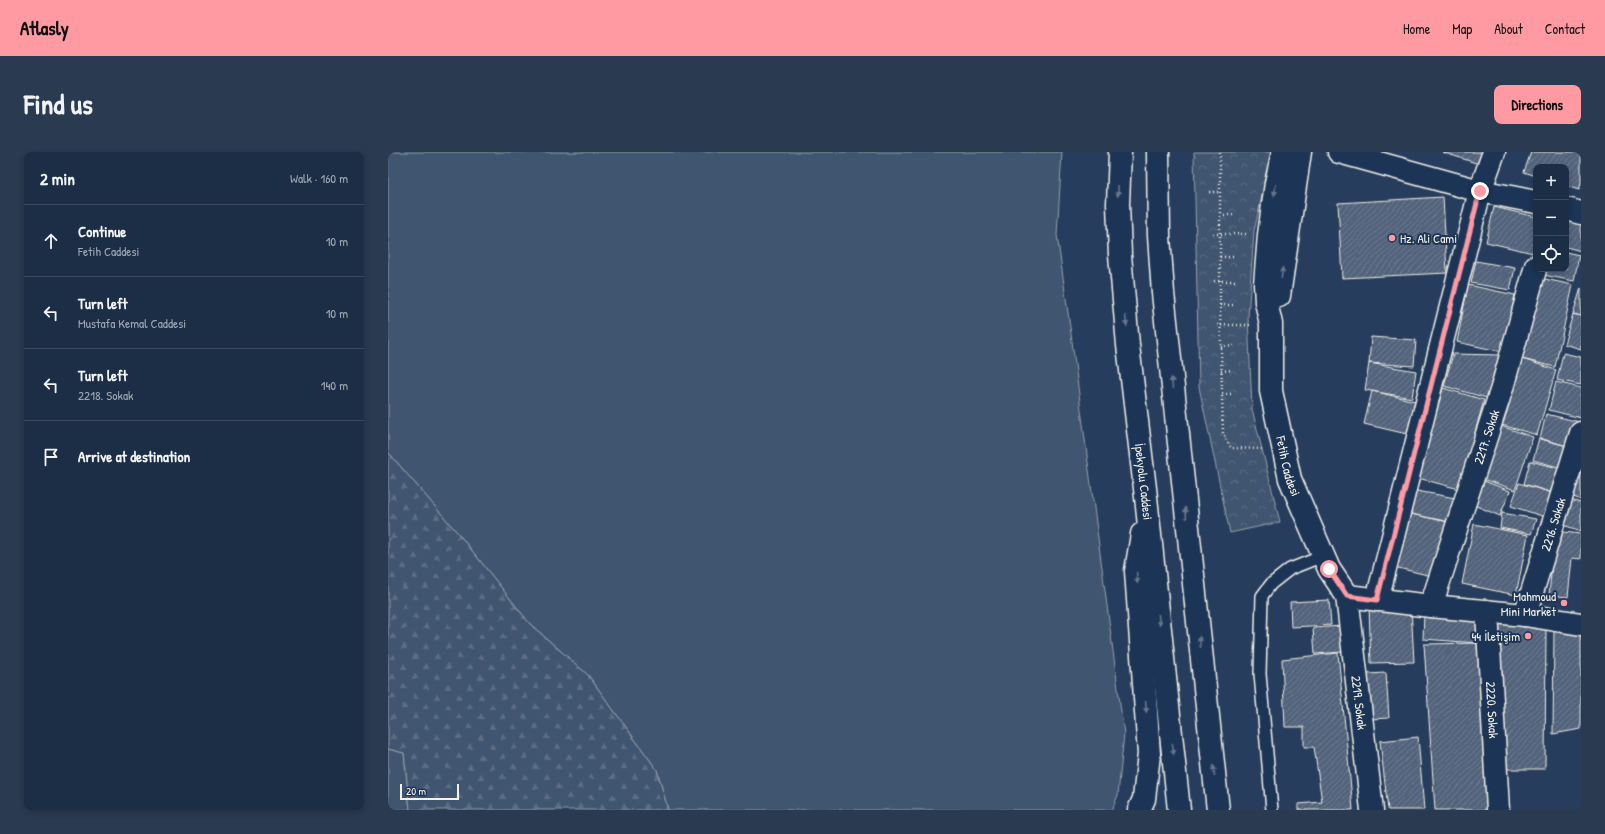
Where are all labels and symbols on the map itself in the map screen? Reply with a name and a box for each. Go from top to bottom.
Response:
route end [1471,182,1489,200]
one-way arrow [1272,184,1278,196]
one-way arrow [1115,185,1122,197]
place label: Hz. Ali Cami [1400,229,1457,247]
marker: Hz. Ali Cami [1387,233,1397,243]
one-way arrow [1278,267,1285,279]
one-way arrow [1122,315,1129,327]
one-way arrow [1169,377,1176,389]
street label: 2217. Sokak [1469,407,1504,466]
street label: Fetih Caddesi [1272,433,1305,499]
street label: İpekyolu Caddesi [1131,442,1157,521]
street label: 2216. Sokak [1536,495,1570,553]
one-way arrow [1183,507,1190,519]
route start [1320,560,1338,578]
one-way arrow [1134,572,1140,585]
place label: Mahmoud Mini Market [1501,587,1557,620]
marker: Mahmoud Mini Market [1559,598,1569,608]
one-way arrow [1156,614,1162,626]
place label: 44 İletişim [1471,627,1520,645]
marker: 44 İletişim [1523,631,1533,641]
one-way arrow [1197,636,1203,648]
street label: 2219. Sokak [1347,675,1372,731]
street label: 2220. Sokak [1482,681,1503,739]
one-way arrow [1143,701,1150,713]
one-way arrow [1170,743,1176,755]
one-way arrow [1210,765,1217,777]
scale bar [400,782,459,801]

